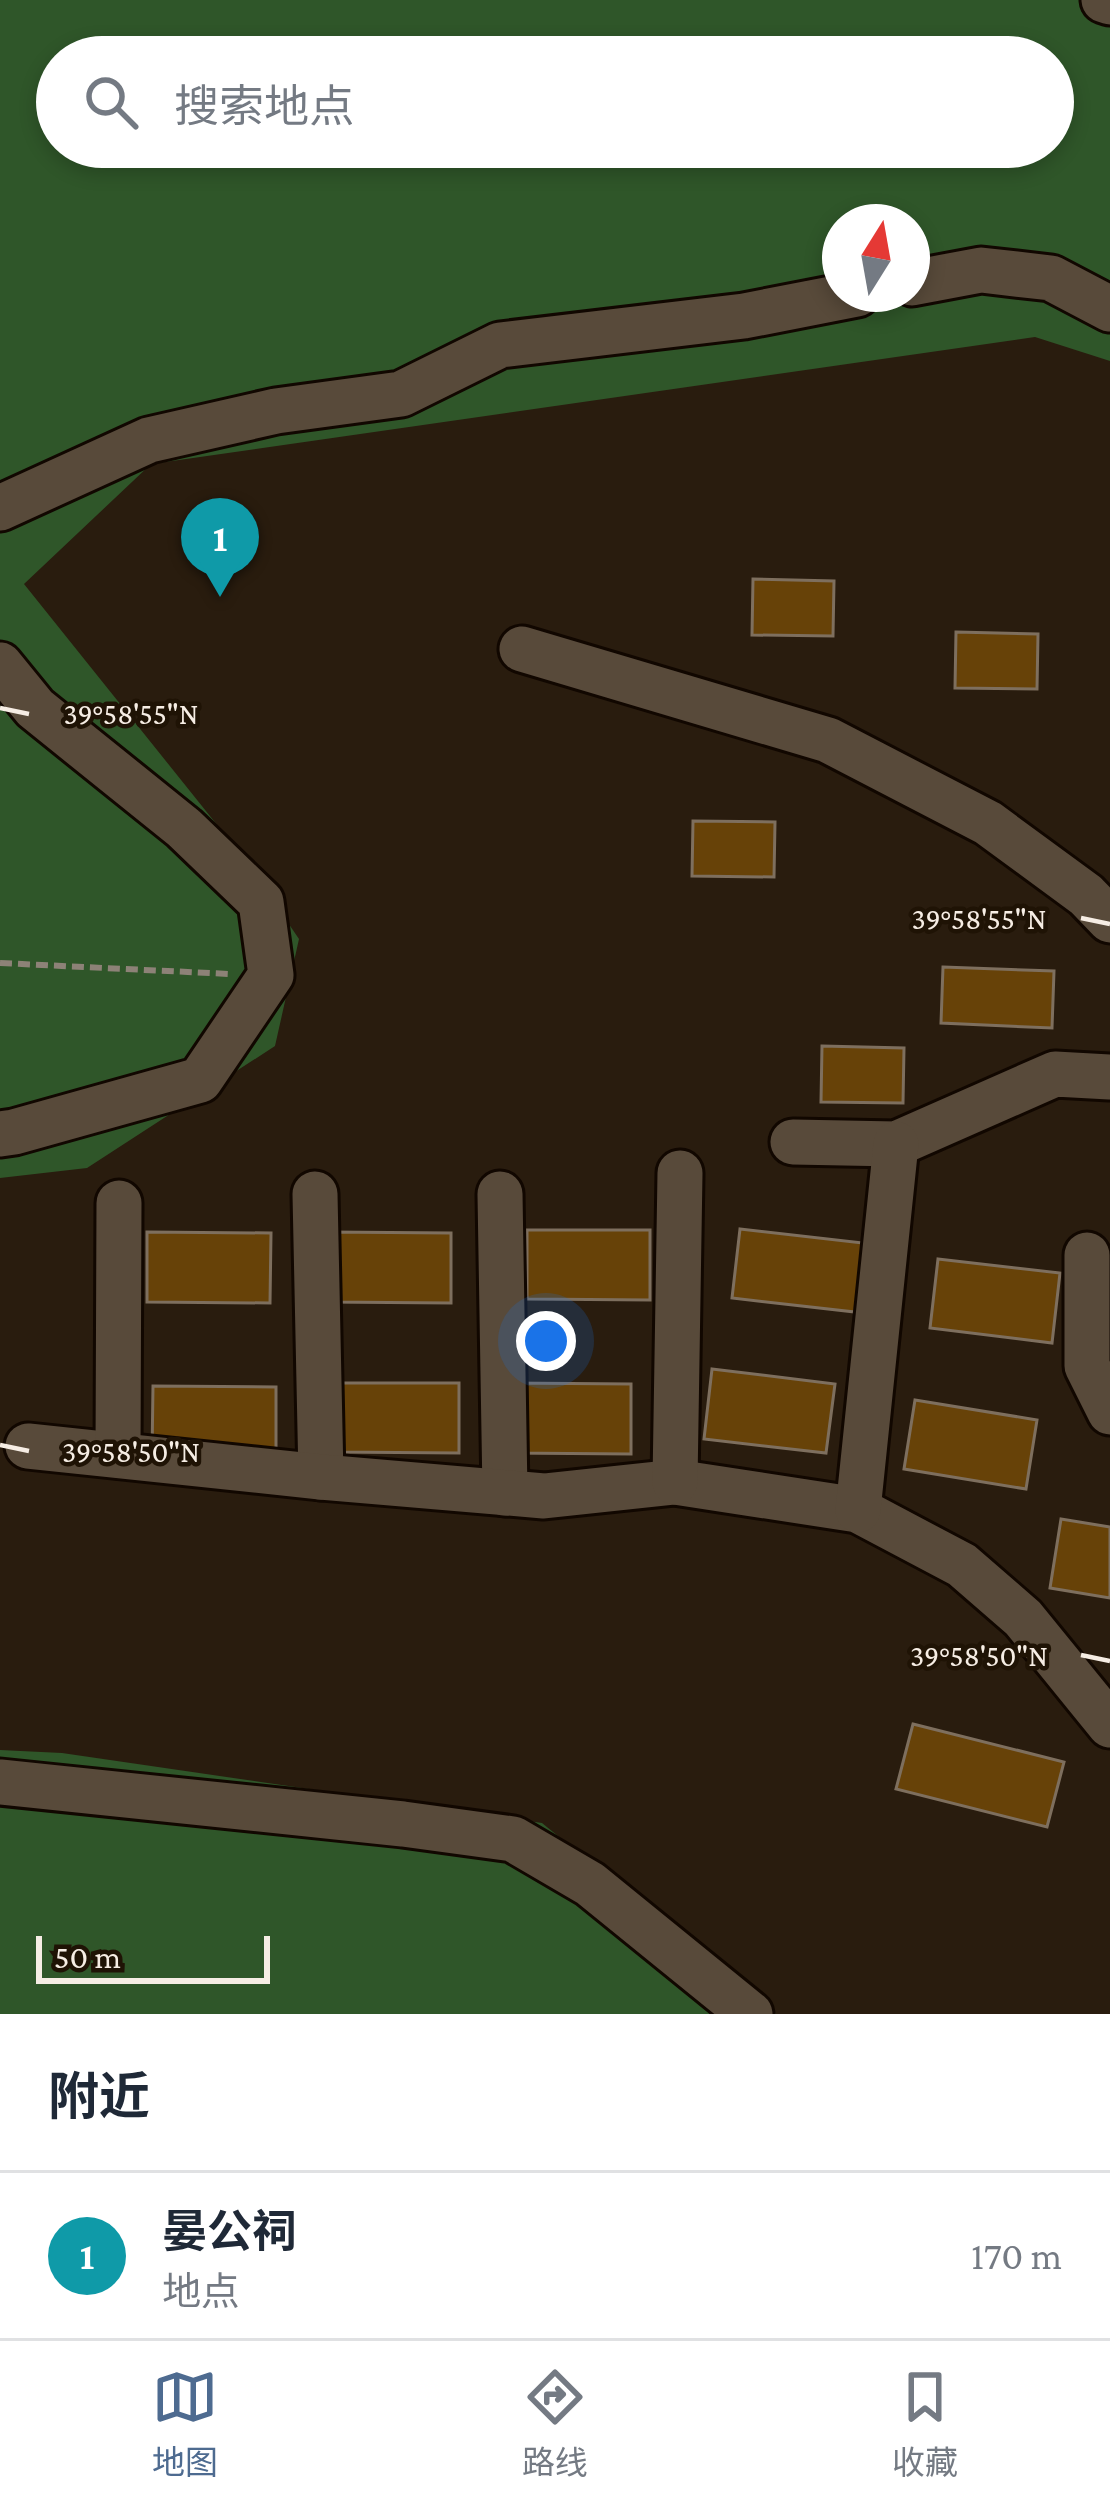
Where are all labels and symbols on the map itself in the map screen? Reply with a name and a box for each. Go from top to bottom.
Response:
north arrow [822,204,930,312]
pin: 1 [181,498,259,597]
text: 39°58'55"N [63,697,199,730]
text: 39°58'55"N [911,902,1047,935]
your location [516,1311,576,1371]
text: 39°58'50"N [62,1435,200,1468]
text: 39°58'50"N [910,1639,1048,1672]
scale bar [36,1930,270,1983]

